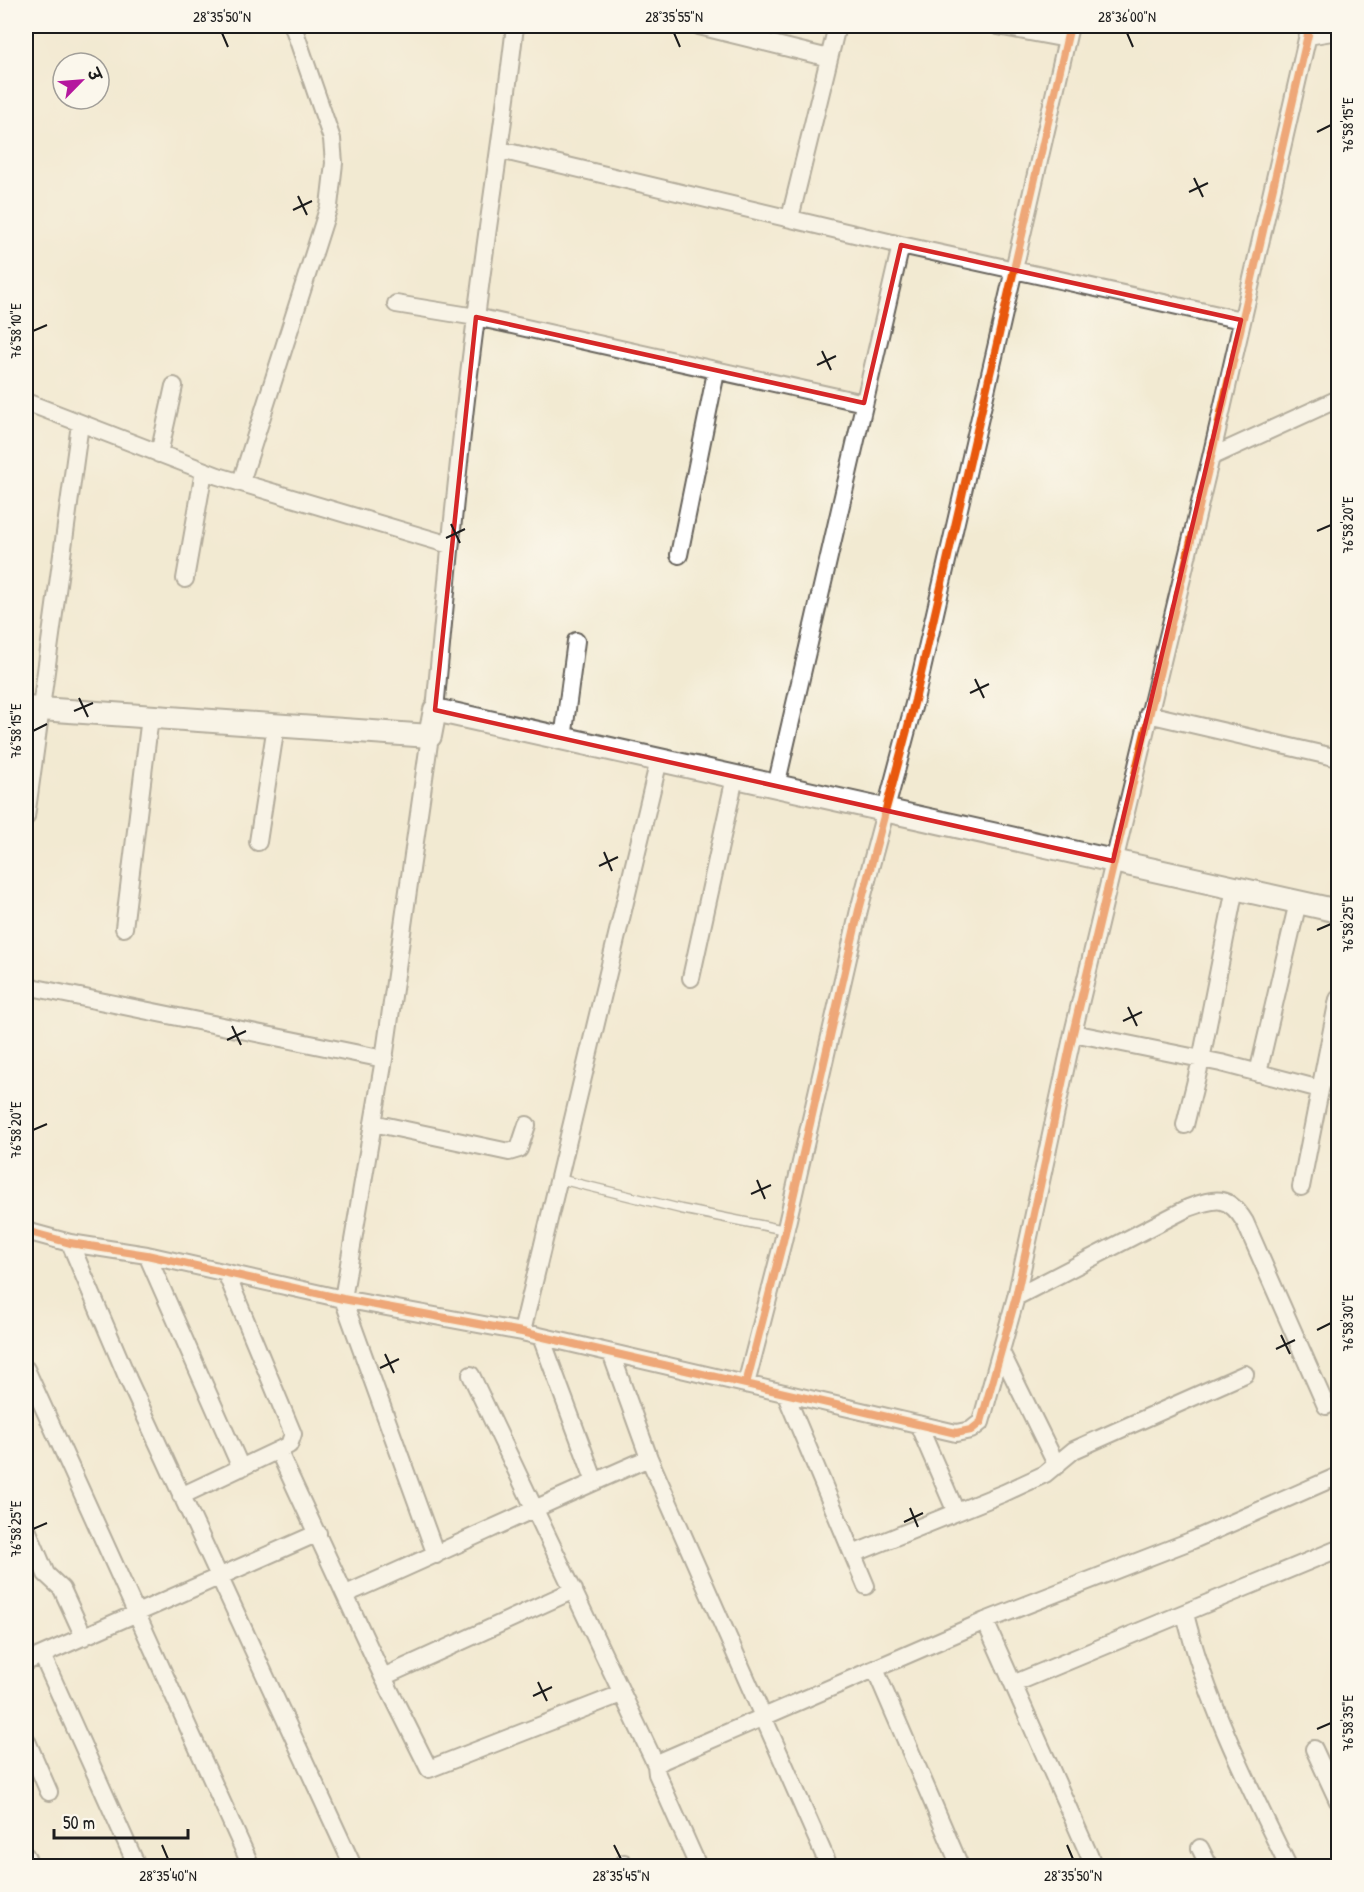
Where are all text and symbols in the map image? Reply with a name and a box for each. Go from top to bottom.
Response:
text: 28°35'50"N [193,6,251,27]
text: 28°35'55"N [645,6,703,27]
text: 28°36'00"N [1098,6,1156,27]
north arrow [51,51,111,111]
text: उ [82,63,107,85]
text: 76°58'15"E [1337,97,1358,153]
text: 76°58'10"E [5,303,26,359]
text: 76°58'20"E [1337,496,1358,554]
text: 76°58'15"E [5,703,26,759]
text: 76°58'25"E [1337,895,1358,952]
text: 76°58'20"E [5,1101,26,1159]
text: 76°58'30"E [1337,1294,1358,1351]
text: 76°58'25"E [5,1500,26,1557]
text: 76°58'35"E [1337,1694,1358,1751]
scale bar [54,1802,188,1840]
text: 50 m [63,1810,95,1835]
text: 28°35'40"N [139,1865,197,1886]
text: 28°35'45"N [592,1865,650,1886]
text: 28°35'50"N [1044,1865,1102,1886]

